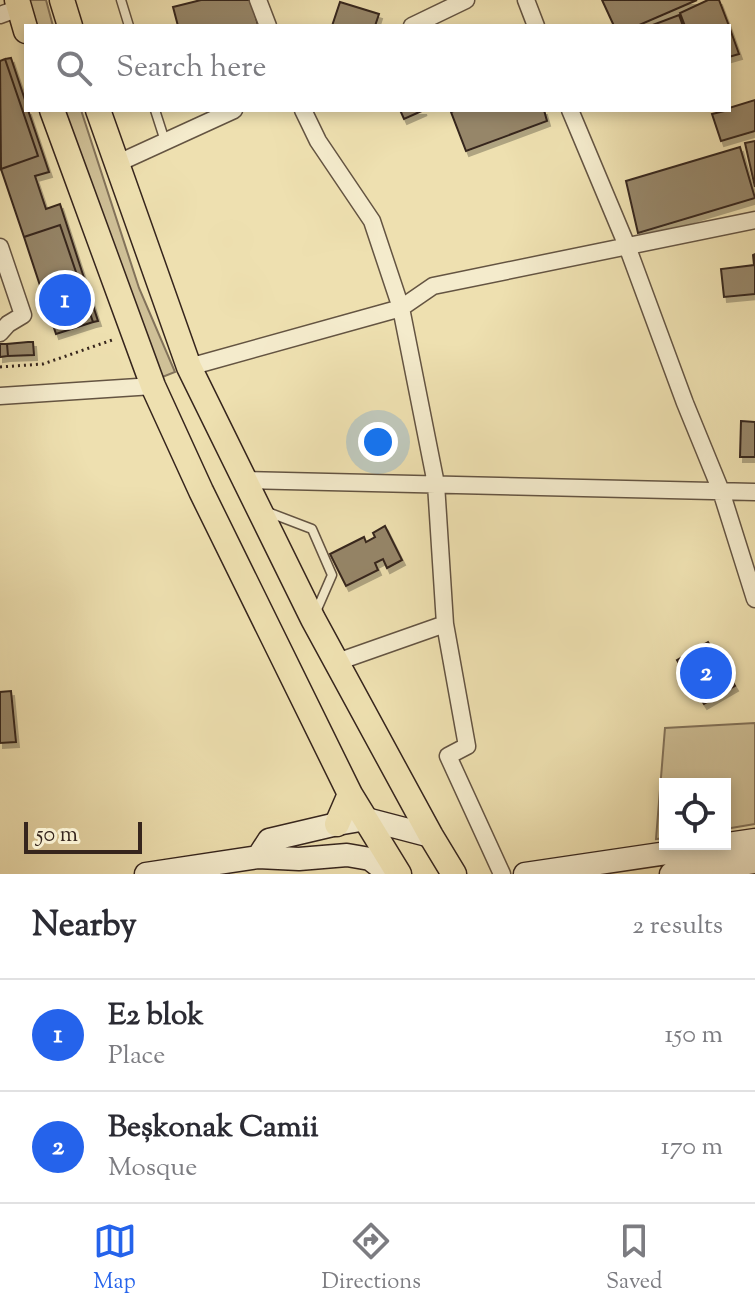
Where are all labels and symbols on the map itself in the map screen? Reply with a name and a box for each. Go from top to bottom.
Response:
pin: 1 [39,270,91,330]
your location [358,422,398,462]
pin: 2 [680,643,732,703]
scale bar [24,818,142,854]

